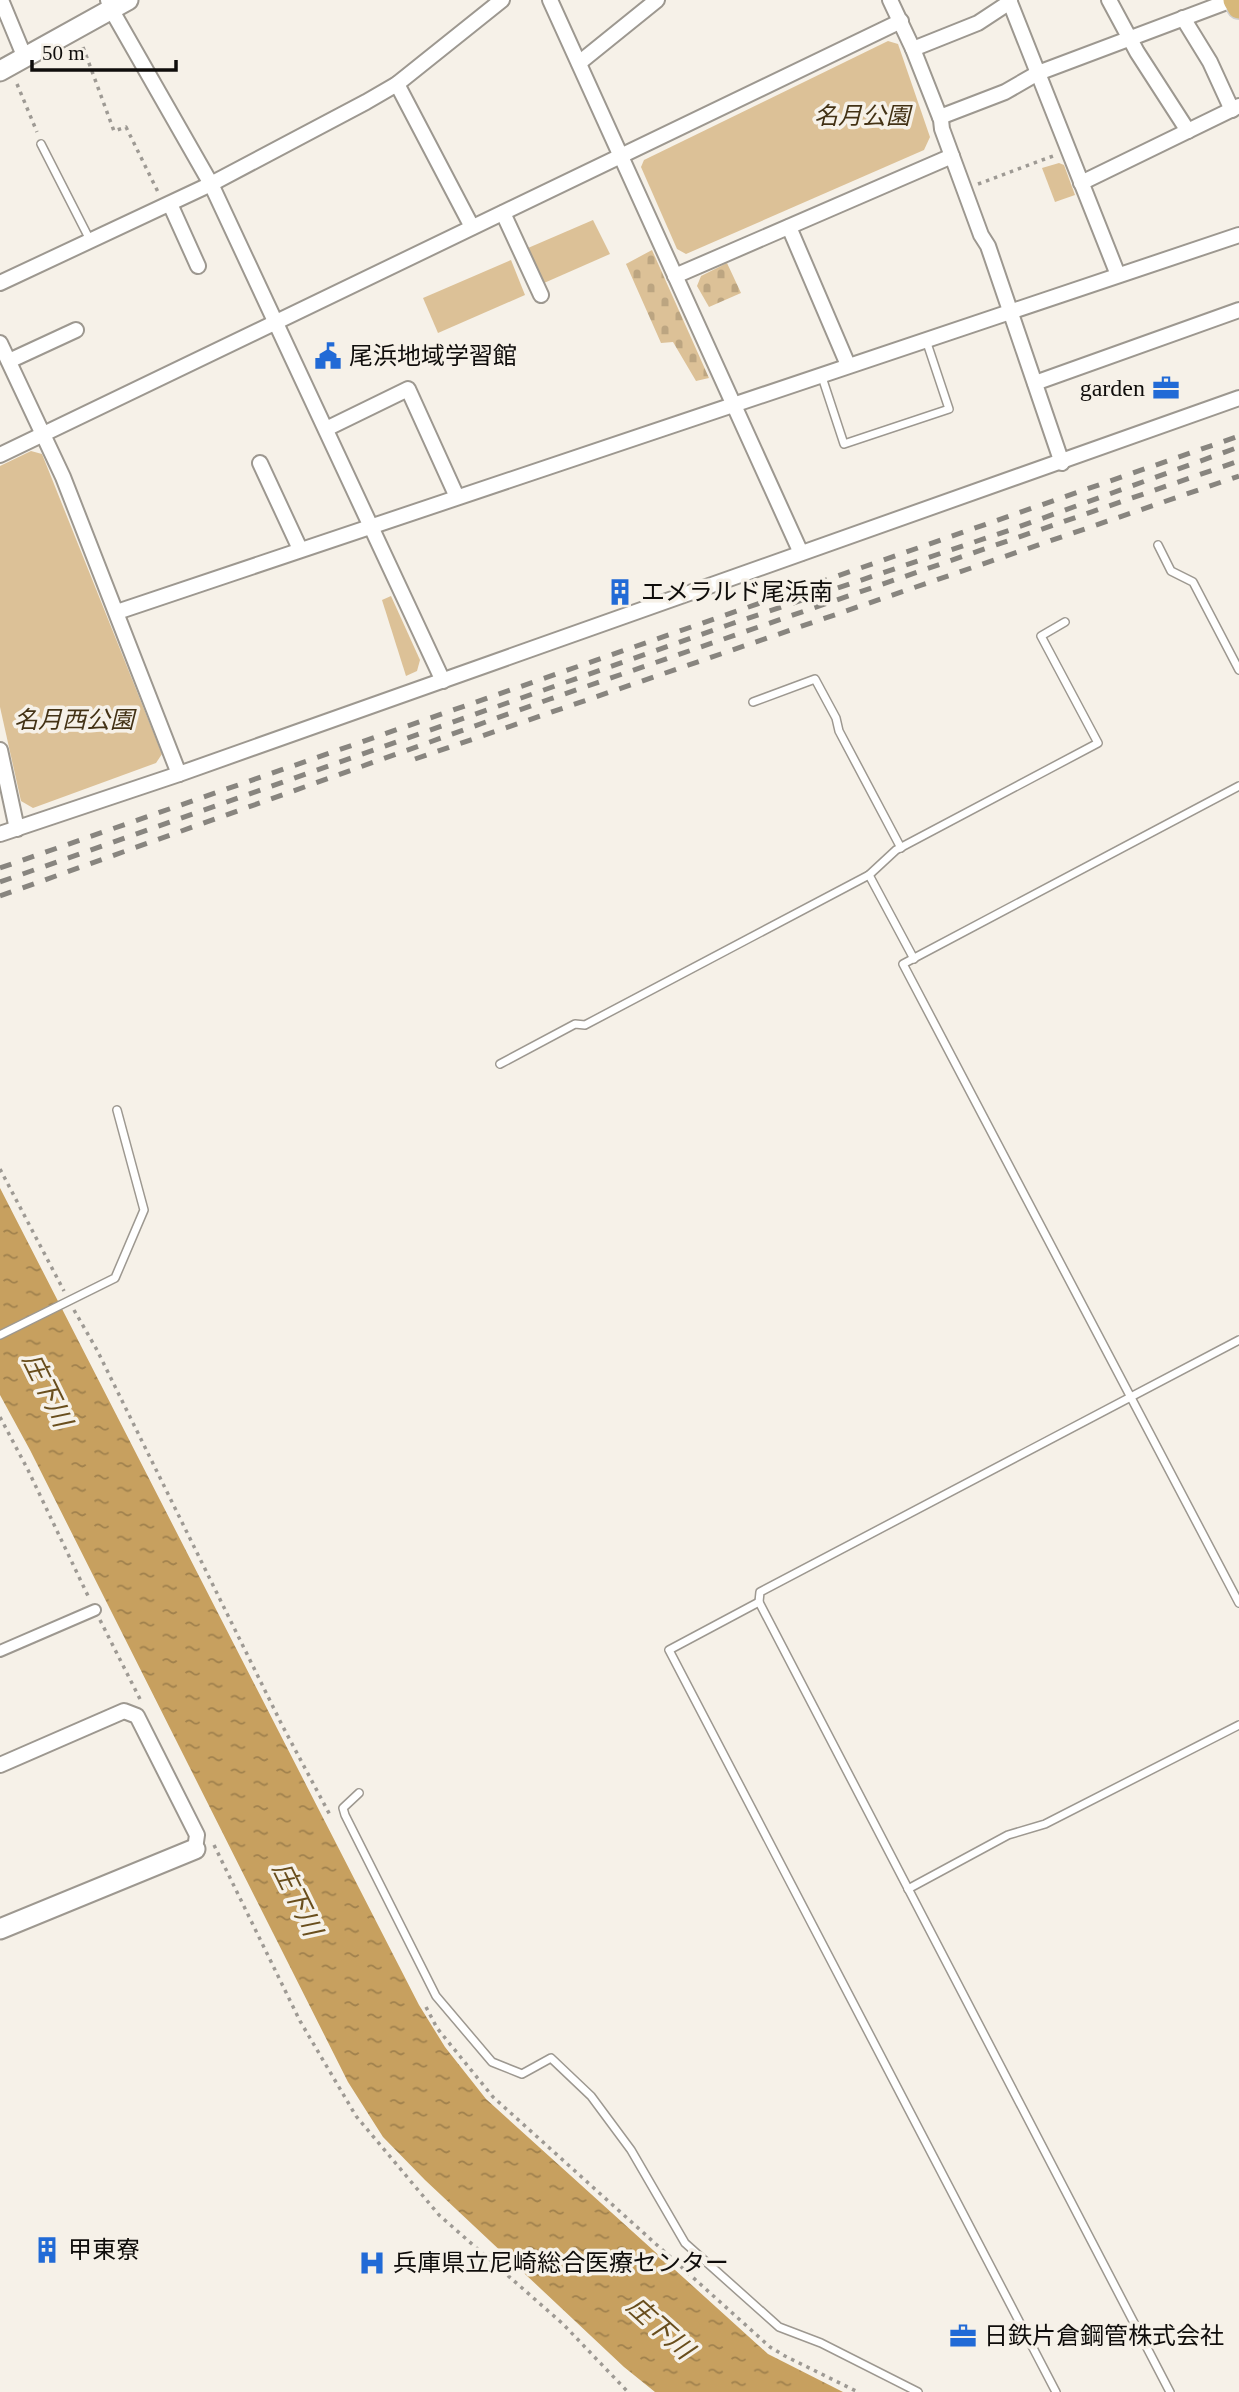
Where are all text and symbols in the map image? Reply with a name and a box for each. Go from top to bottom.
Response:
scale bar [32,28,175,72]
text: 50 m [42,41,85,65]
park label: 名月公園 [814,103,913,129]
public building icon: 尾浜地域学習館 [313,341,343,371]
place label: 尾浜地域学習館 [349,343,517,369]
office icon: garden [1151,373,1181,403]
place label: garden [1080,375,1145,401]
building icon: エメラルド尾浜南 [605,577,635,607]
place label: エメラルド尾浜南 [641,579,833,605]
park label: 名月西公園 [14,707,137,733]
water label: 庄下川 [17,1349,78,1434]
water label: 庄下川 [267,1858,328,1943]
building icon: 甲東寮 [32,2235,62,2265]
place label: 甲東寮 [68,2237,140,2263]
hospital icon: 兵庫県立尼崎総合医療センター [357,2248,387,2278]
place label: 兵庫県立尼崎総合医療センター [393,2250,729,2276]
water label: 庄下川 [621,2291,701,2367]
office icon: 日鉄片倉鋼管株式会社 [948,2321,978,2351]
place label: 日鉄片倉鋼管株式会社 [984,2323,1224,2349]

